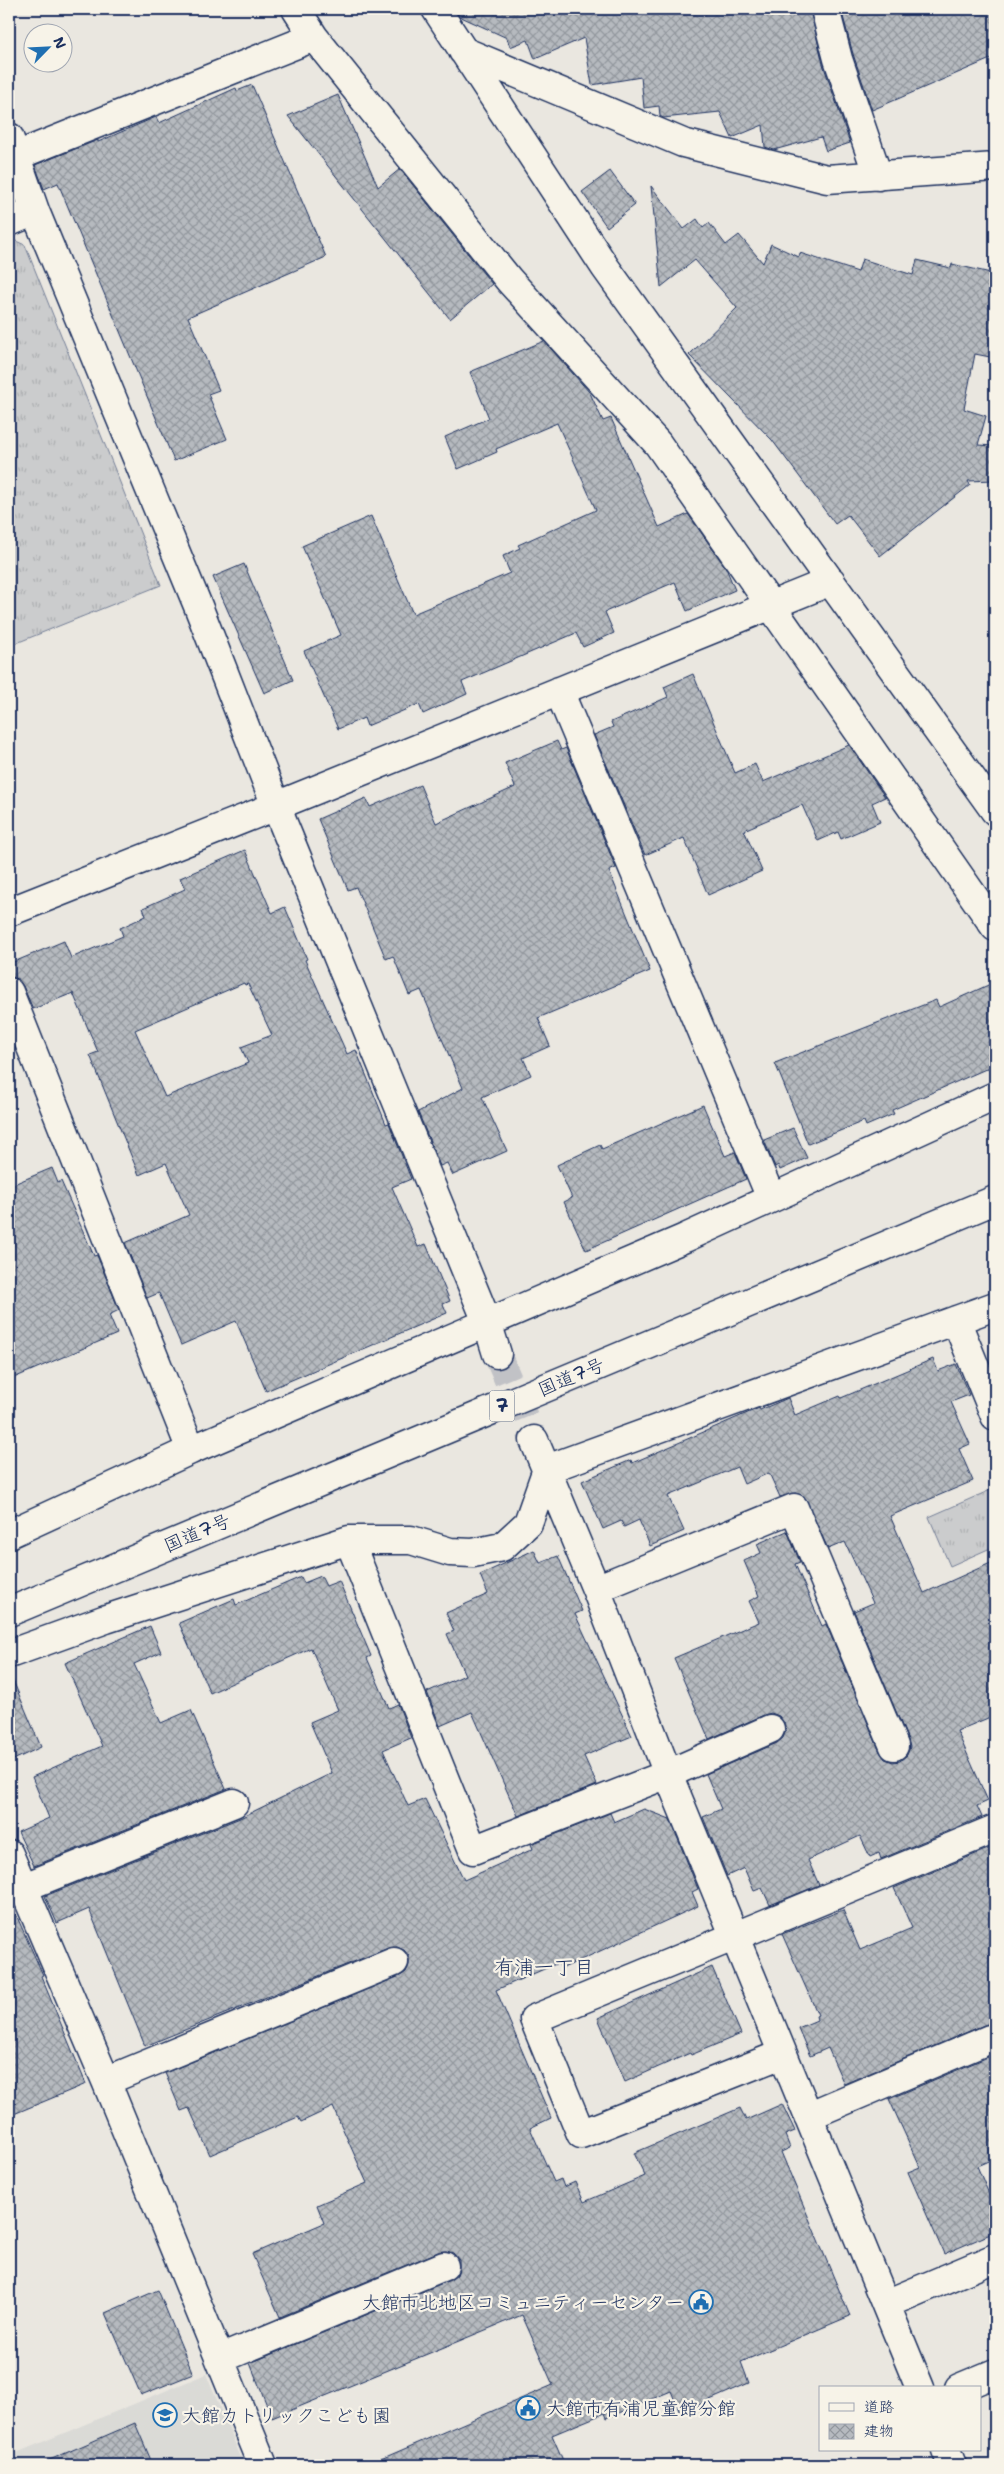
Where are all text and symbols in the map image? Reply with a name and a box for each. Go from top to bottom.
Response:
north arrow [22,22,72,72]
text: N [49,34,70,51]
street label: 国道7号 [534,1352,608,1402]
road number: 7 [490,1390,514,1422]
street label: 国道7号 [160,1508,234,1558]
district label: 有浦一丁目 [494,1954,594,1980]
public building icon: 大館市北地区コミュニティーセンター [688,2289,714,2315]
place label: 大館市北地区コミュニティーセンター [362,2290,684,2315]
legend [819,2386,982,2452]
public building icon: 大館市有浦児童館分館 [515,2395,541,2421]
place label: 大館市有浦児童館分館 [546,2396,736,2421]
text: 道路 [864,2397,894,2417]
school or university icon: 大館カトリックこども園 [152,2402,178,2428]
place label: 大館カトリックこども園 [182,2403,391,2428]
text: 建物 [864,2421,894,2441]

